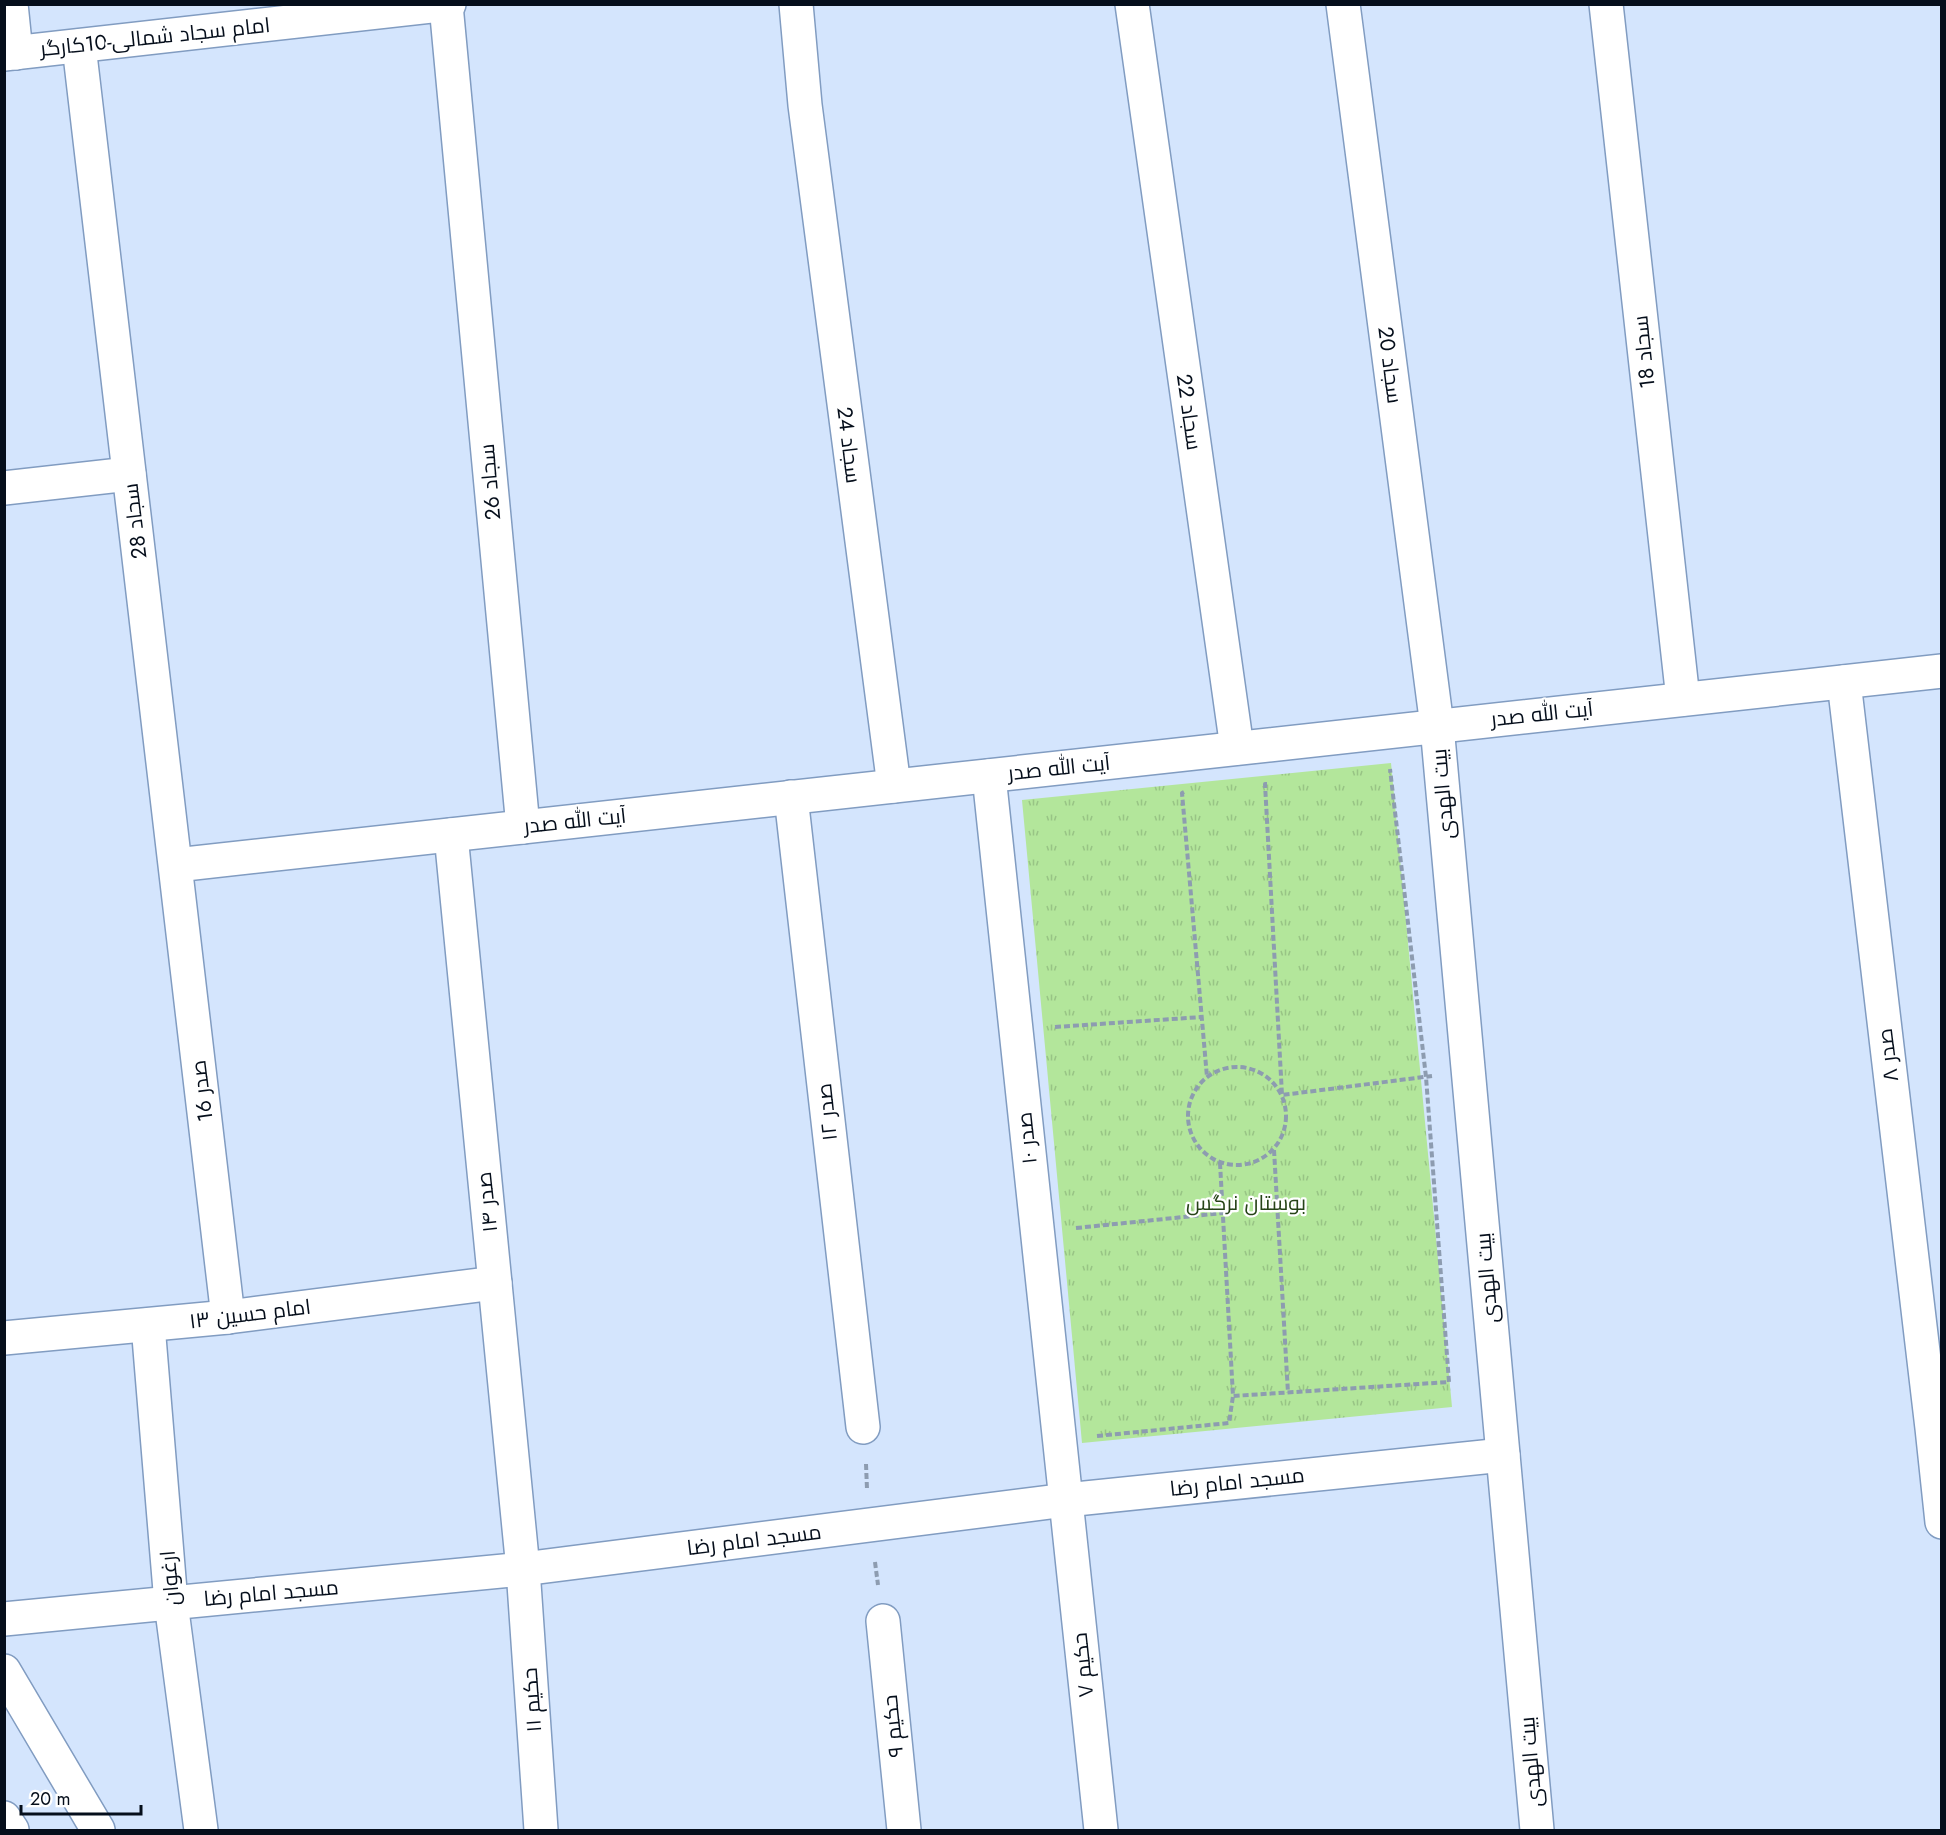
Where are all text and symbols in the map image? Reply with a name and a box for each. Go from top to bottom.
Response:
street label: امام سجاد شمالی-10کارگر [37,10,272,64]
street label: سجاد 18 [1625,314,1663,390]
street label: سجاد 20 [1370,325,1410,405]
street label: سجاد 22 [1169,372,1209,452]
street label: سجاد 24 [829,405,869,485]
street label: سجاد 26 [472,442,508,522]
street label: سجاد 28 [115,481,155,561]
street label: آیت الله صدر [1488,694,1595,734]
street label: آیت الله صدر [1005,748,1112,788]
street label: بیت الهدی [1424,748,1462,840]
street label: آیت الله صدر [521,801,628,841]
street label: صدر ۸ [1870,1027,1906,1083]
street label: صدر 16 [183,1058,221,1124]
street label: صدر ۱۲ [809,1082,845,1142]
street label: صدر ۱۰ [1009,1111,1045,1165]
street label: صدر ۱۴ [469,1170,505,1234]
park label: بوستان نرگس [1186,1188,1306,1218]
street label: بیت الهدی [1468,1232,1506,1324]
street label: امام حسین ۱۳ [187,1292,313,1336]
street label: مسجد امام رضا [1168,1460,1306,1504]
street label: مسجد امام رضا [685,1517,823,1563]
street label: ارغوان [153,1549,187,1607]
street label: مسجد امام رضا [202,1572,340,1614]
street label: حکیم ۷ [1065,1631,1101,1699]
street label: حکیم ۱۱ [515,1667,549,1733]
street label: حکیم ۹ [875,1693,911,1759]
street label: بیت الهدی [1512,1716,1550,1808]
scale bar [21,1778,141,1816]
text: 20 m [30,1786,70,1812]

